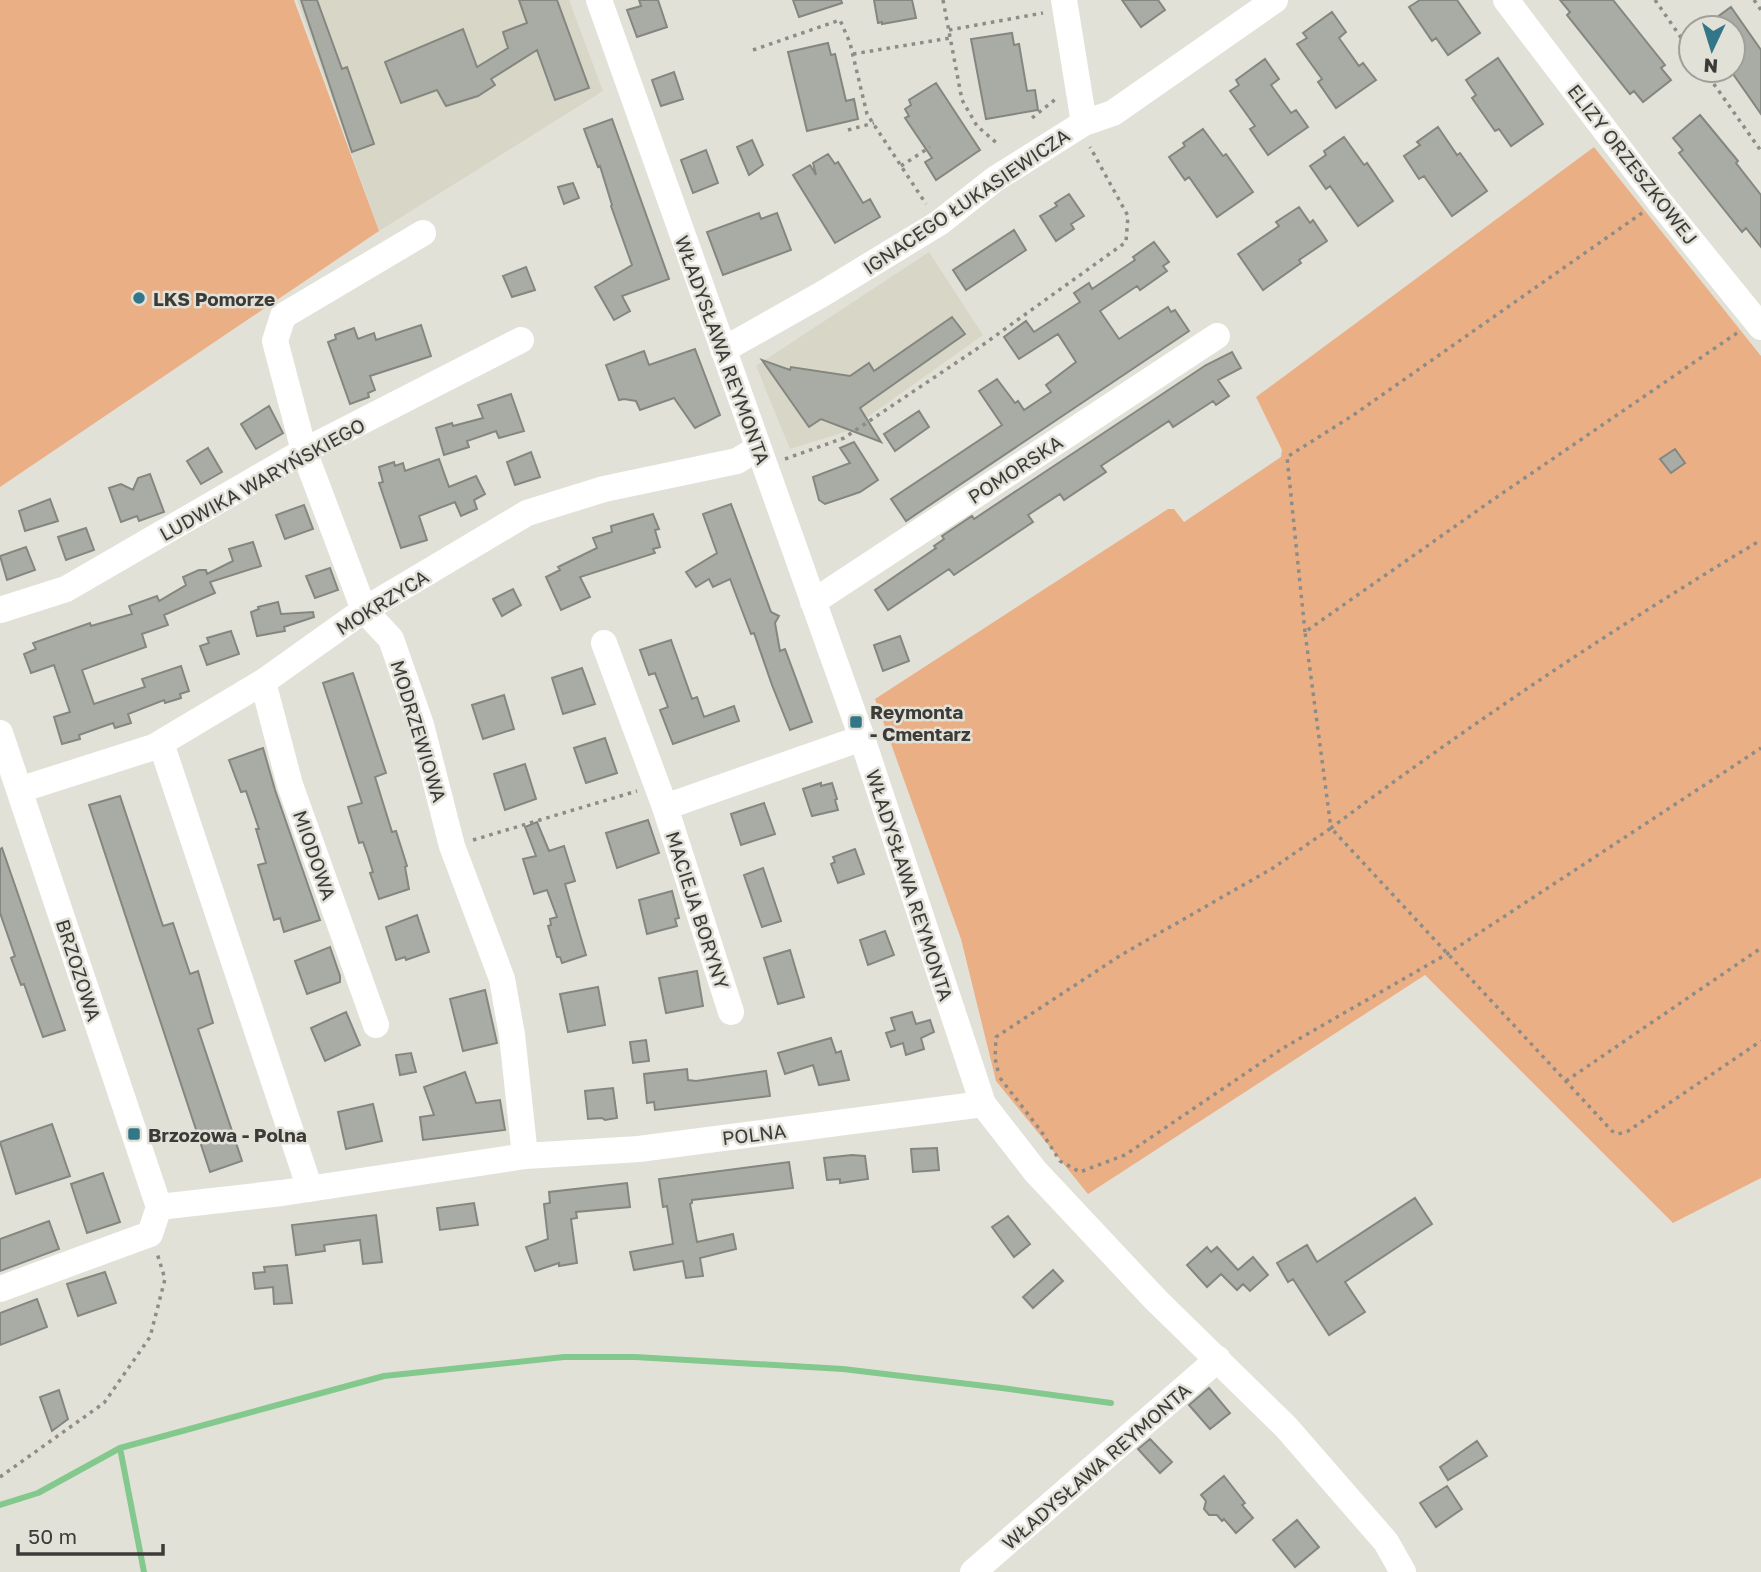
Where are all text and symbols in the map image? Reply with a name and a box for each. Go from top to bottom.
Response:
north arrow [1677,14,1747,84]
text: N [1703,54,1719,78]
street label: ELIZY ORZESZKOWEJ [1563,79,1703,249]
street label: IGNACEGO ŁUKASIEWICZA [858,123,1074,279]
street label: WŁADYSŁAWA REYMONTA [671,232,775,468]
place label: LKS Pomorze [153,287,275,310]
marker: LKS Pomorze [131,290,147,306]
street label: LUDWIKA WARYŃSKIEGO [155,413,369,545]
street label: POMORSKA [963,430,1067,508]
street label: MOKRZYCA [332,564,433,639]
street label: MODRZEWIOWA [386,657,452,805]
place label: Reymonta - Cmentarz [870,700,971,745]
marker: Reymonta - Cmentarz [848,714,864,730]
street label: WŁADYSŁAWA REYMONTA [862,766,958,1004]
street label: MIODOWA [289,807,341,903]
street label: MACIEJA BORYNY [662,828,734,992]
street label: BRZOZOWA [52,916,106,1024]
street label: POLNA [721,1119,788,1149]
place label: Brzozowa - Polna [148,1123,307,1146]
marker: Brzozowa - Polna [126,1126,142,1142]
street label: WŁADYSŁAWA REYMONTA [997,1378,1195,1554]
scale bar [18,1512,163,1556]
text: 50 m [28,1523,77,1549]

